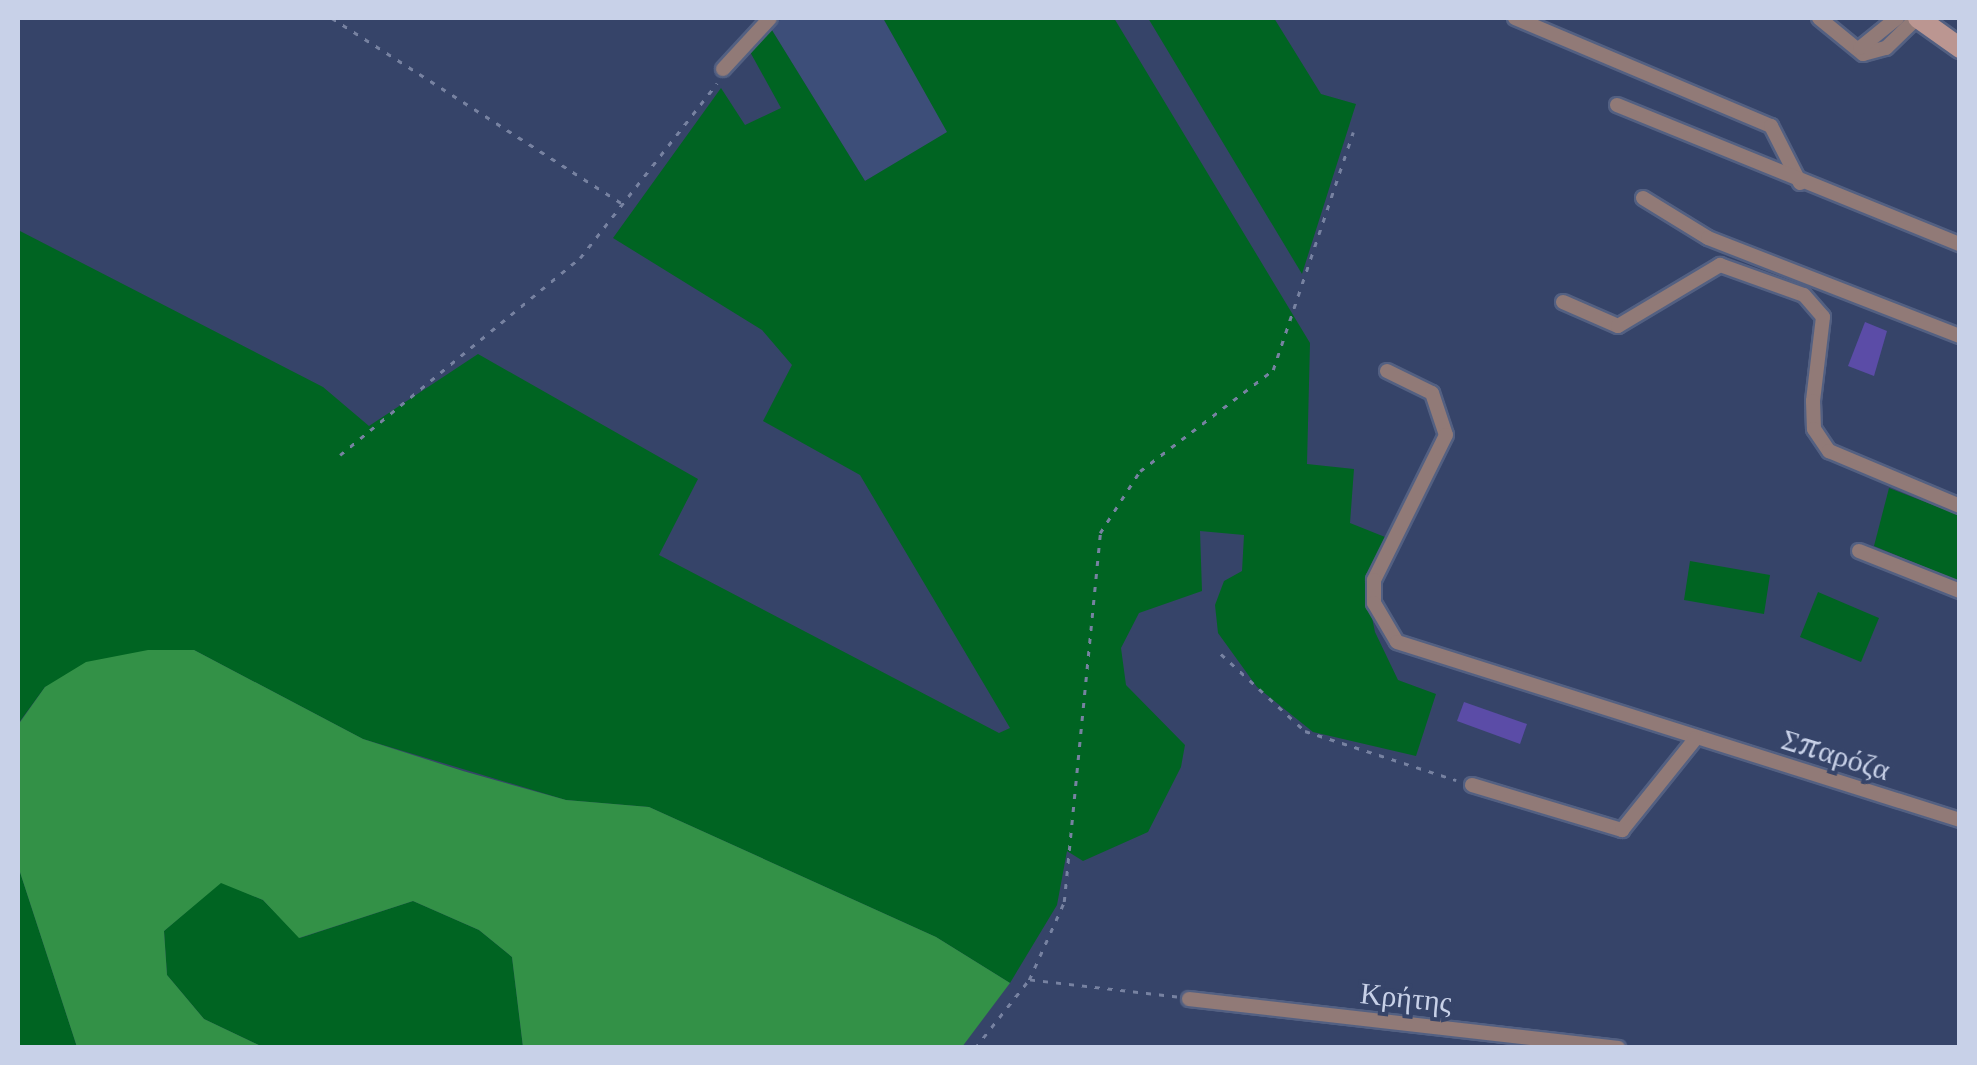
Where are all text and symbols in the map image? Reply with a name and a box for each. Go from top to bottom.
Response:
street label: Σπαρόζα [1778,721,1894,787]
street label: Κρήτης [1358,974,1454,1020]

